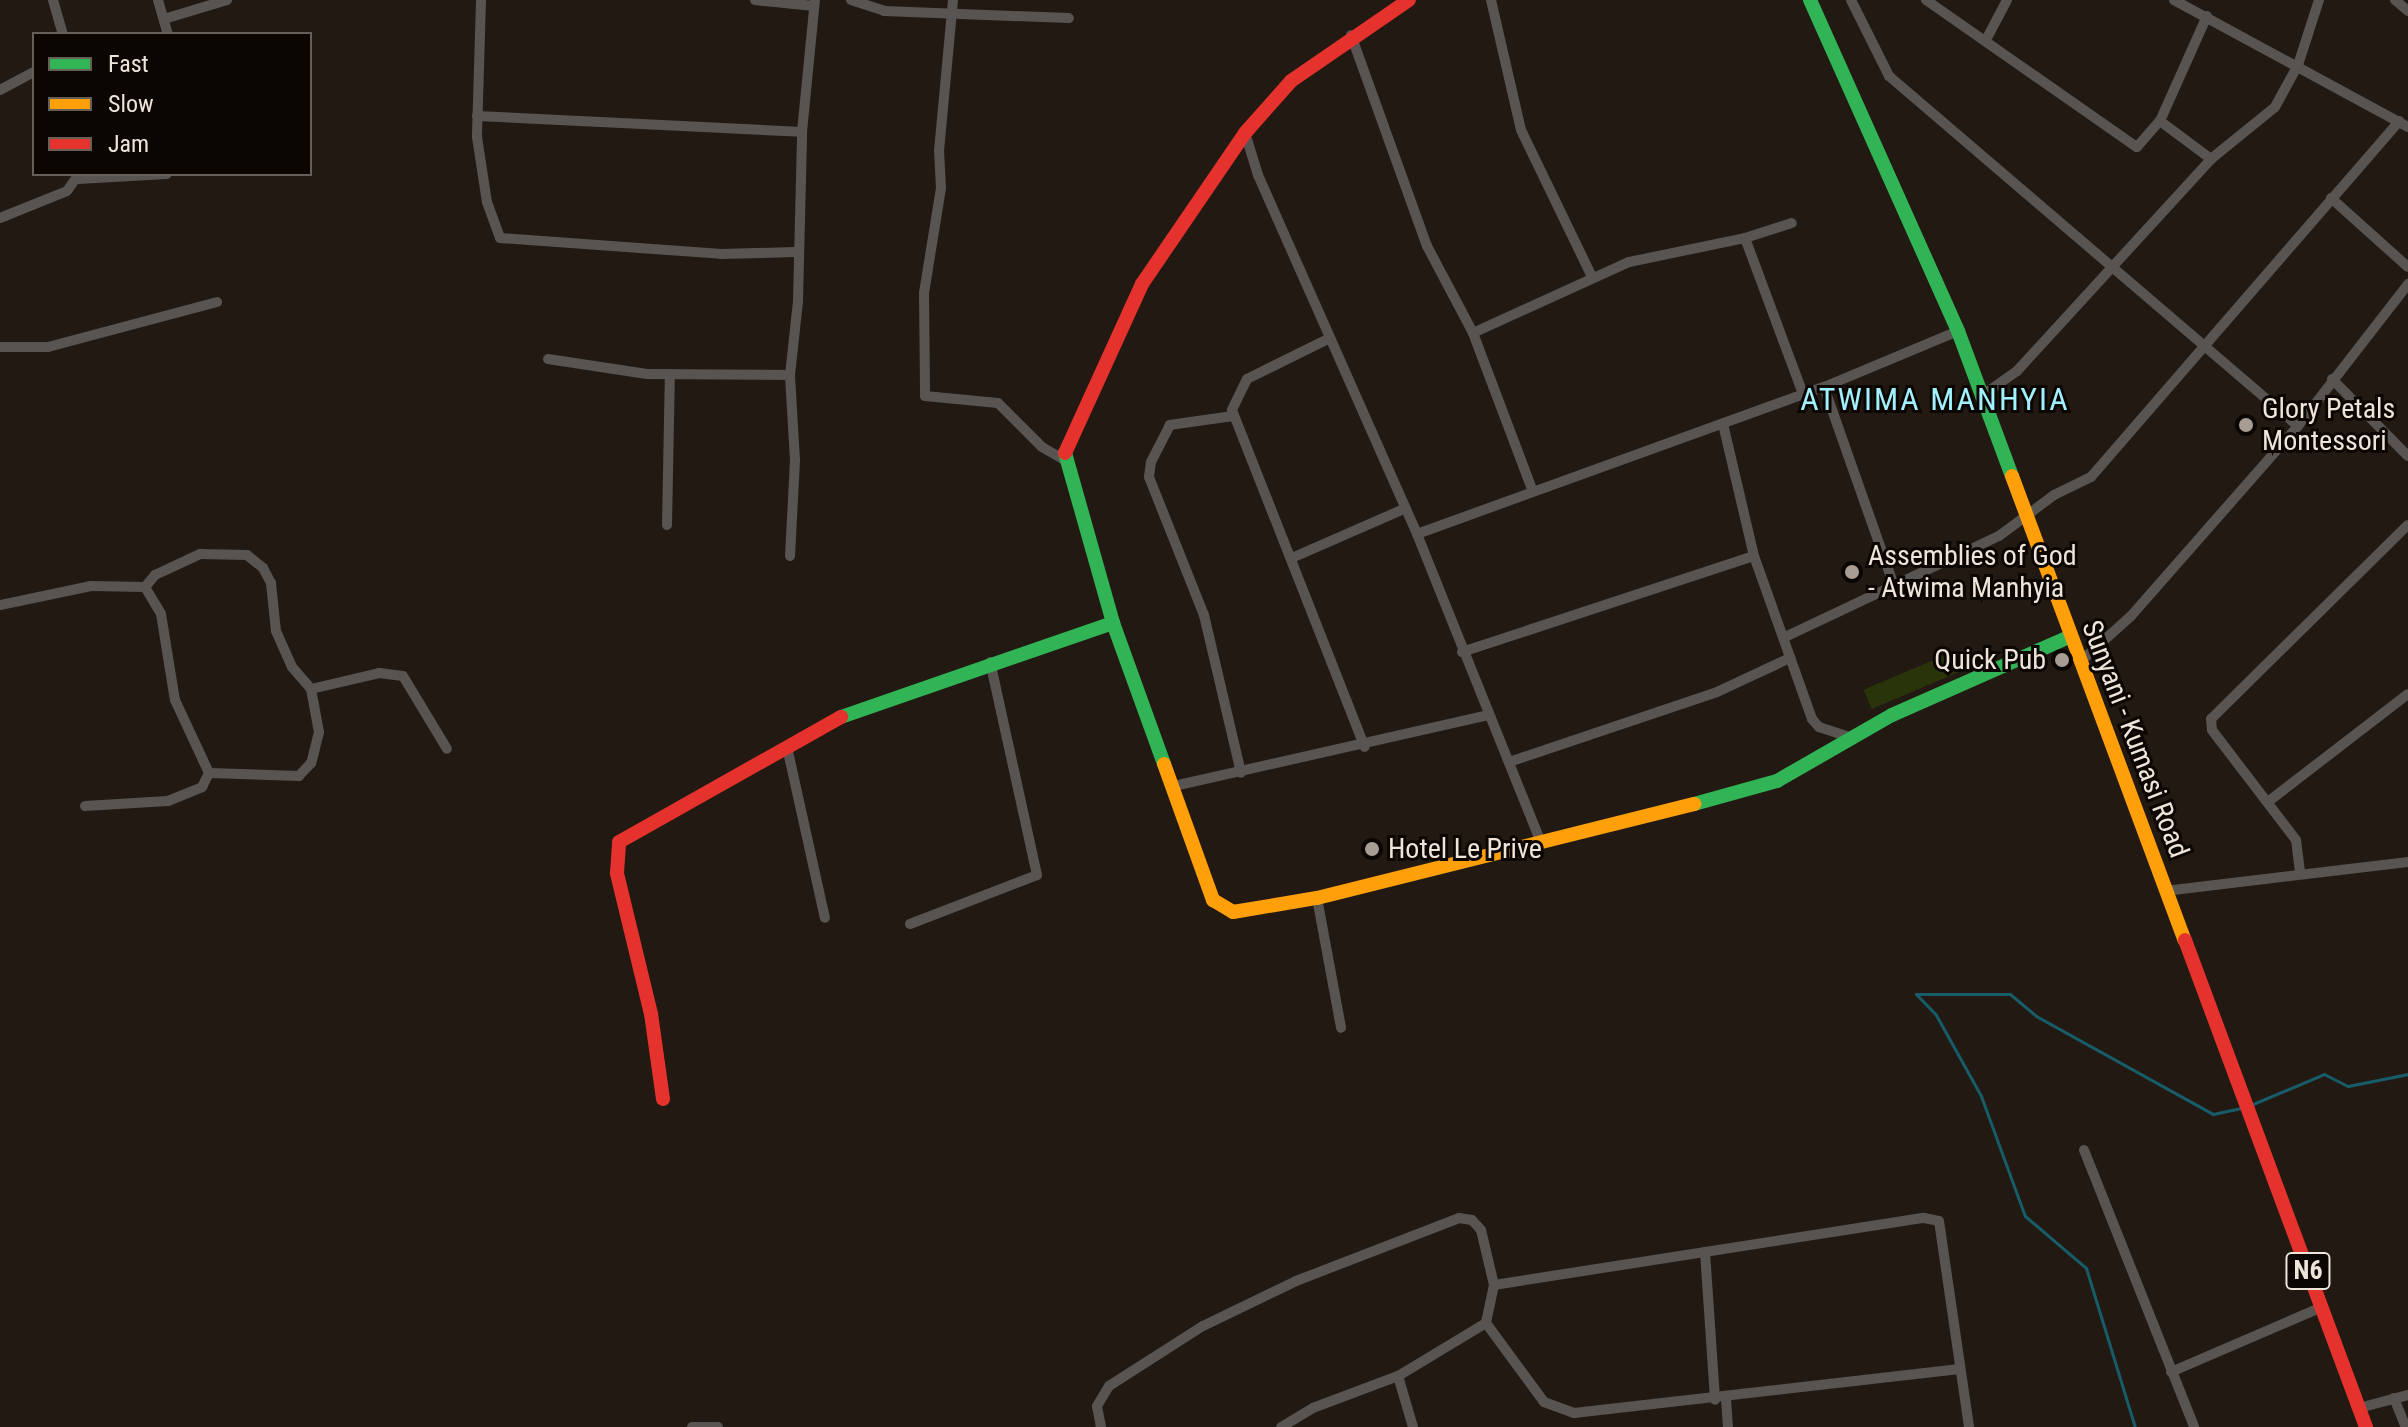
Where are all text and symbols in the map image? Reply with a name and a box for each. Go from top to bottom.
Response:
legend [32,32,312,176]
text: Fast [108,50,149,78]
text: Slow [108,90,154,118]
text: Jam [108,130,149,158]
district label: ATWIMA MANHYIA [1800,380,2070,418]
place label: Glory Petals Montessori [2262,392,2395,458]
marker: Glory Petals Montessori [2237,416,2255,434]
place label: Assemblies of God - Atwima Manhyia [1868,539,2077,605]
marker: Assemblies of God - Atwima Manhyia [1843,563,1861,581]
street label: Sunyani - Kumasi Road [2074,616,2196,862]
place label: Quick Pub [1934,643,2046,677]
marker: Quick Pub [2053,651,2071,669]
place label: Hotel Le Prive [1388,832,1542,866]
marker: Hotel Le Prive [1363,840,1381,858]
road number: N6 [2284,1249,2332,1293]

